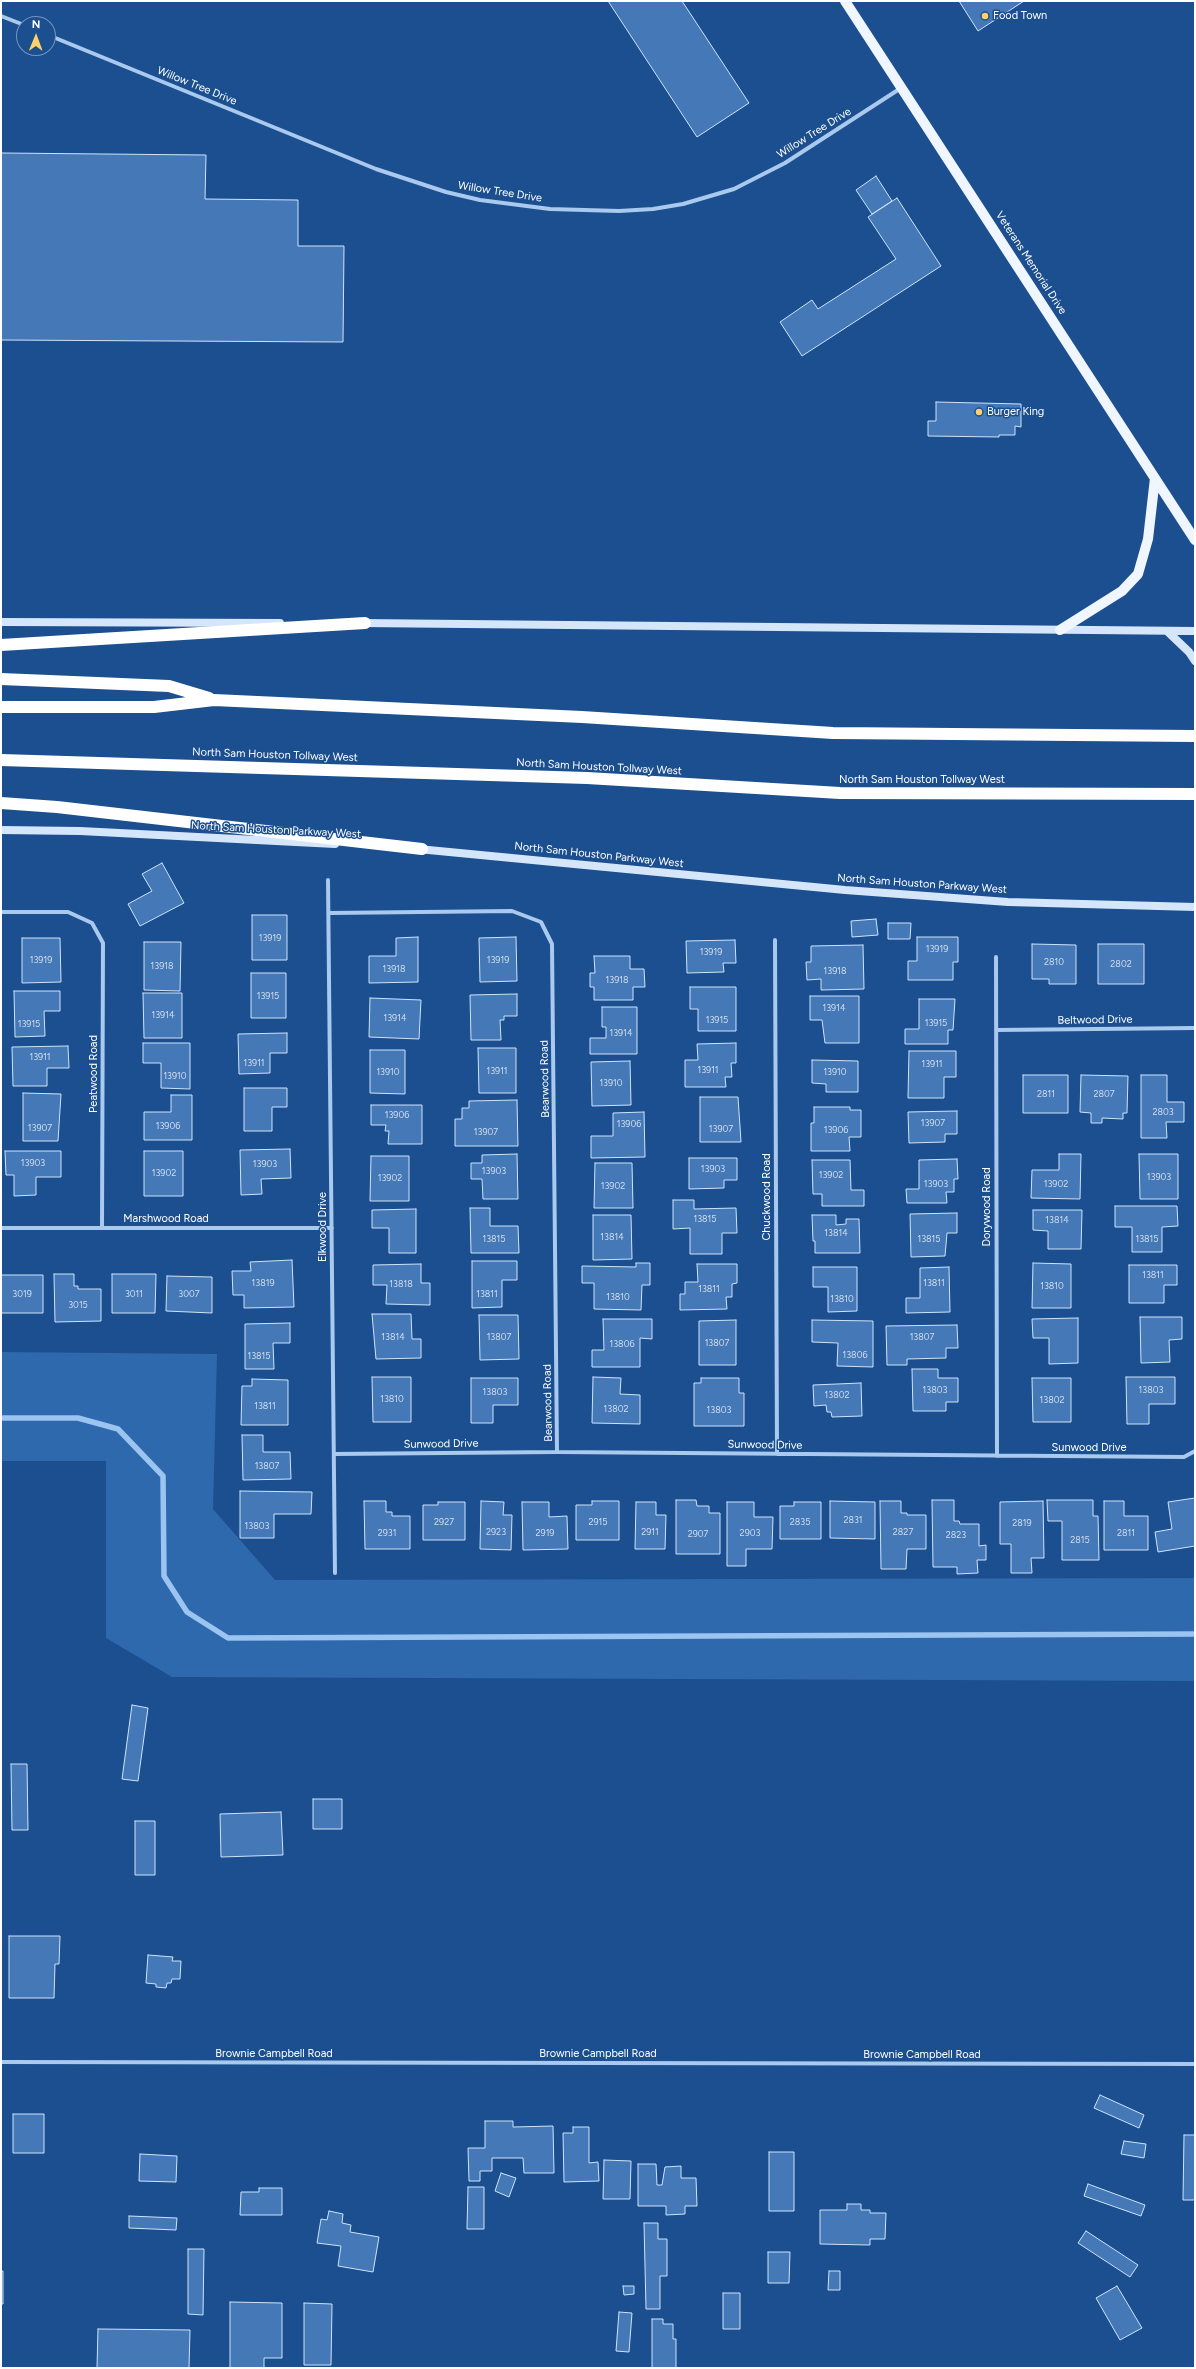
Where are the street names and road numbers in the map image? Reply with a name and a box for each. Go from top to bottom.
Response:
street label: Willow Tree Drive [155,64,239,108]
street label: Willow Tree Drive [774,105,854,161]
street label: Willow Tree Drive [457,179,543,205]
street label: Veterans Memorial Drive [993,209,1069,317]
street label: North Sam Houston Tollway West [192,746,358,764]
street label: North Sam Houston Tollway West [516,756,682,778]
street label: North Sam Houston Tollway West [839,773,1005,787]
street label: North Sam Houston Parkway West [191,819,361,841]
street label: North Sam Houston Parkway West [514,840,684,870]
street label: North Sam Houston Parkway West [837,871,1007,897]
street label: Beltwood Drive [1057,1013,1133,1027]
street label: Peatwood Road [87,1035,101,1113]
street label: Bearwood Road [538,1040,552,1118]
street label: Chuckwood Road [760,1153,774,1241]
street label: Dorywood Road [980,1167,994,1247]
street label: Elkwood Drive [316,1192,330,1262]
street label: Marshwood Road [123,1212,209,1226]
street label: Bearwood Road [541,1364,555,1442]
street label: Sunwood Drive [403,1437,479,1451]
street label: Sunwood Drive [727,1438,803,1452]
street label: Sunwood Drive [1052,1441,1126,1455]
street label: Brownie Campbell Road [215,2047,333,2061]
street label: Brownie Campbell Road [539,2047,657,2061]
street label: Brownie Campbell Road [863,2048,981,2062]

